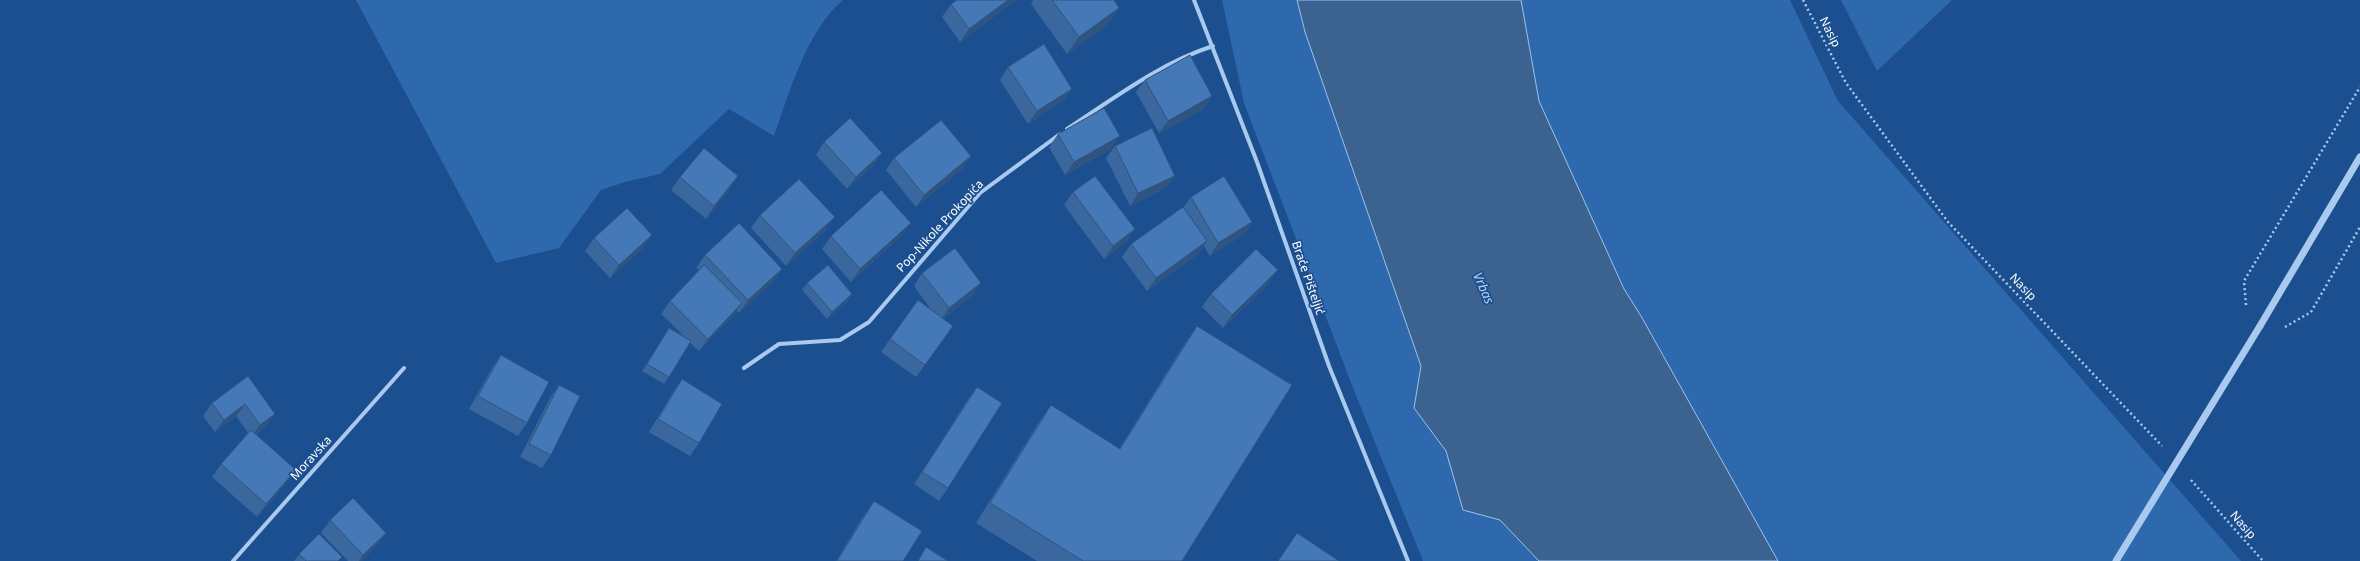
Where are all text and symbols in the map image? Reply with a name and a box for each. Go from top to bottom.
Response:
street label: Nasip [1816,14,1845,50]
street label: Pop-Nikole Prokopića [892,176,987,276]
street label: Braće Pišteljić [1288,239,1329,317]
water label: Vrbas [1469,269,1499,307]
street label: Nasip [2006,269,2041,304]
street label: Moravska [286,432,335,484]
street label: Nasip [2226,507,2260,542]

